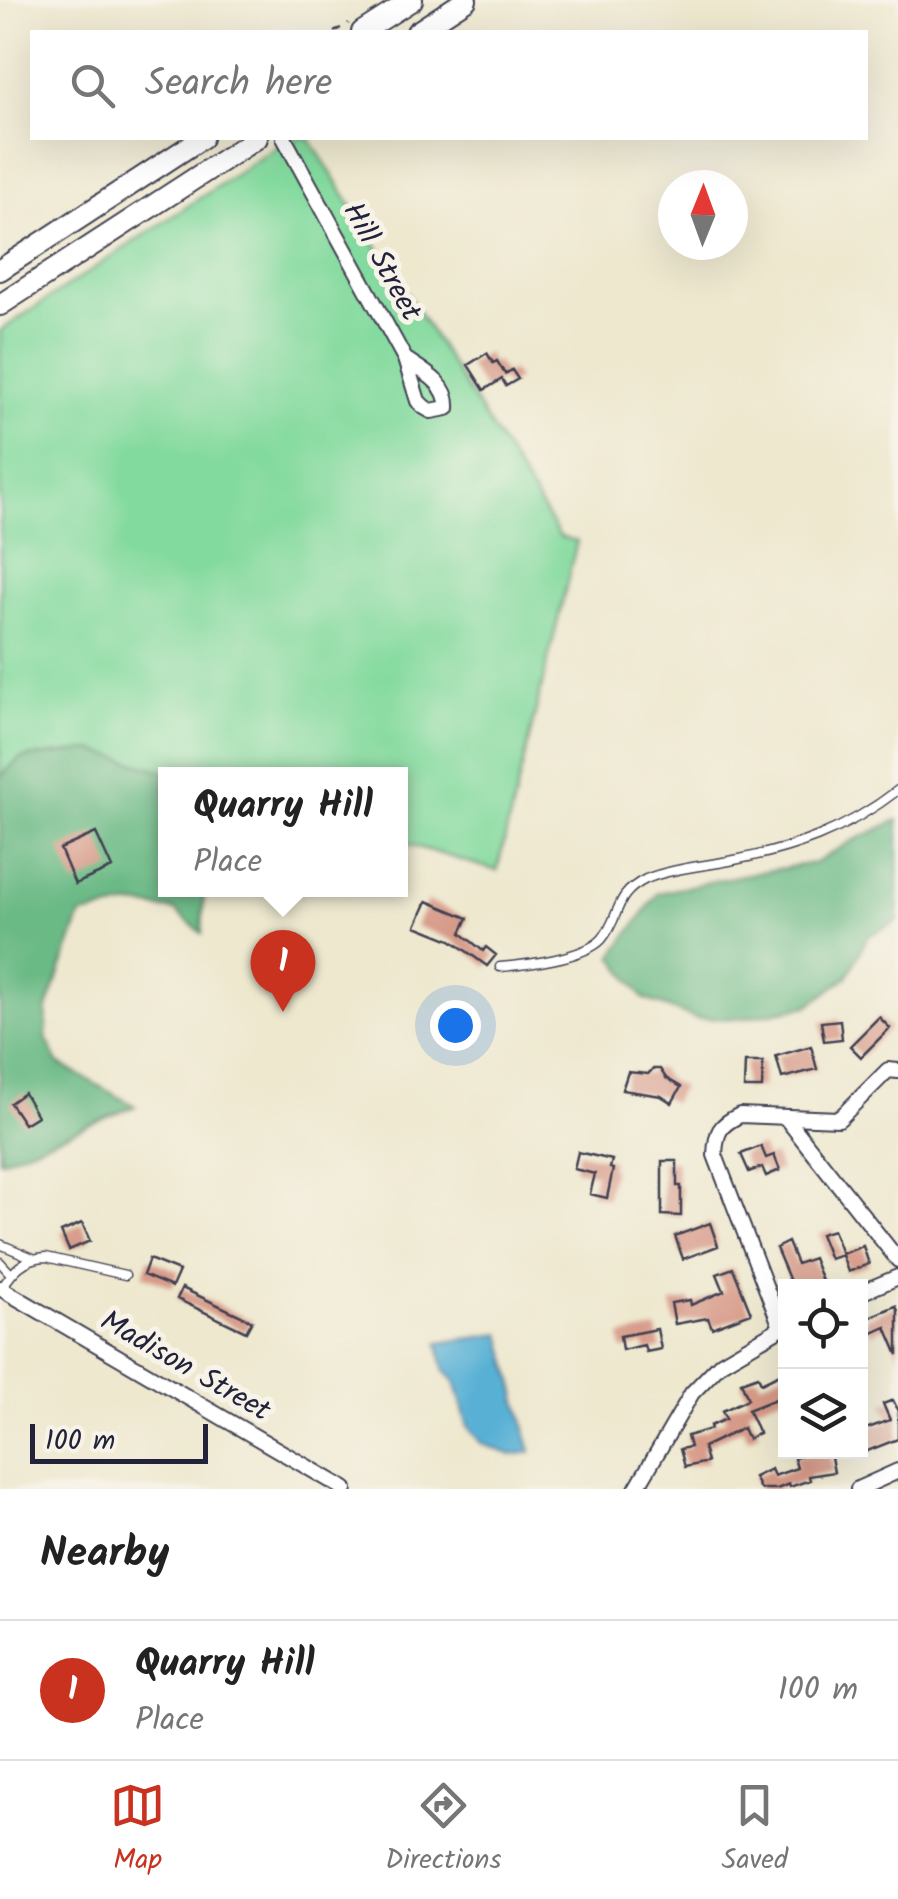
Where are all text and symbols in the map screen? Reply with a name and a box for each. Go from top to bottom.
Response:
search box [30,30,868,140]
text: Search here [145,55,332,115]
icon: search [65,58,120,113]
north arrow [658,170,748,260]
street label: Hill Street [329,193,434,331]
popup [158,767,408,897]
text: Quarry Hill [193,777,373,837]
text: Place [193,837,262,888]
pin: 1 [250,930,316,1012]
your location [430,1000,481,1051]
map controls [778,1279,868,1459]
button: locate [778,1279,868,1369]
street label: Madison Street [91,1298,280,1435]
button: layers [778,1369,868,1459]
scale bar [30,1419,208,1464]
text: 100 m [45,1419,115,1464]
text: Nearby [40,1521,169,1588]
text: Quarry Hill [135,1635,315,1695]
text: 1 [68,1665,77,1716]
text: 100 m [778,1665,858,1716]
text: Place [135,1695,204,1746]
tab: Map [110,1778,165,1883]
tab: Directions [385,1778,501,1883]
tab: Saved [722,1778,788,1883]

